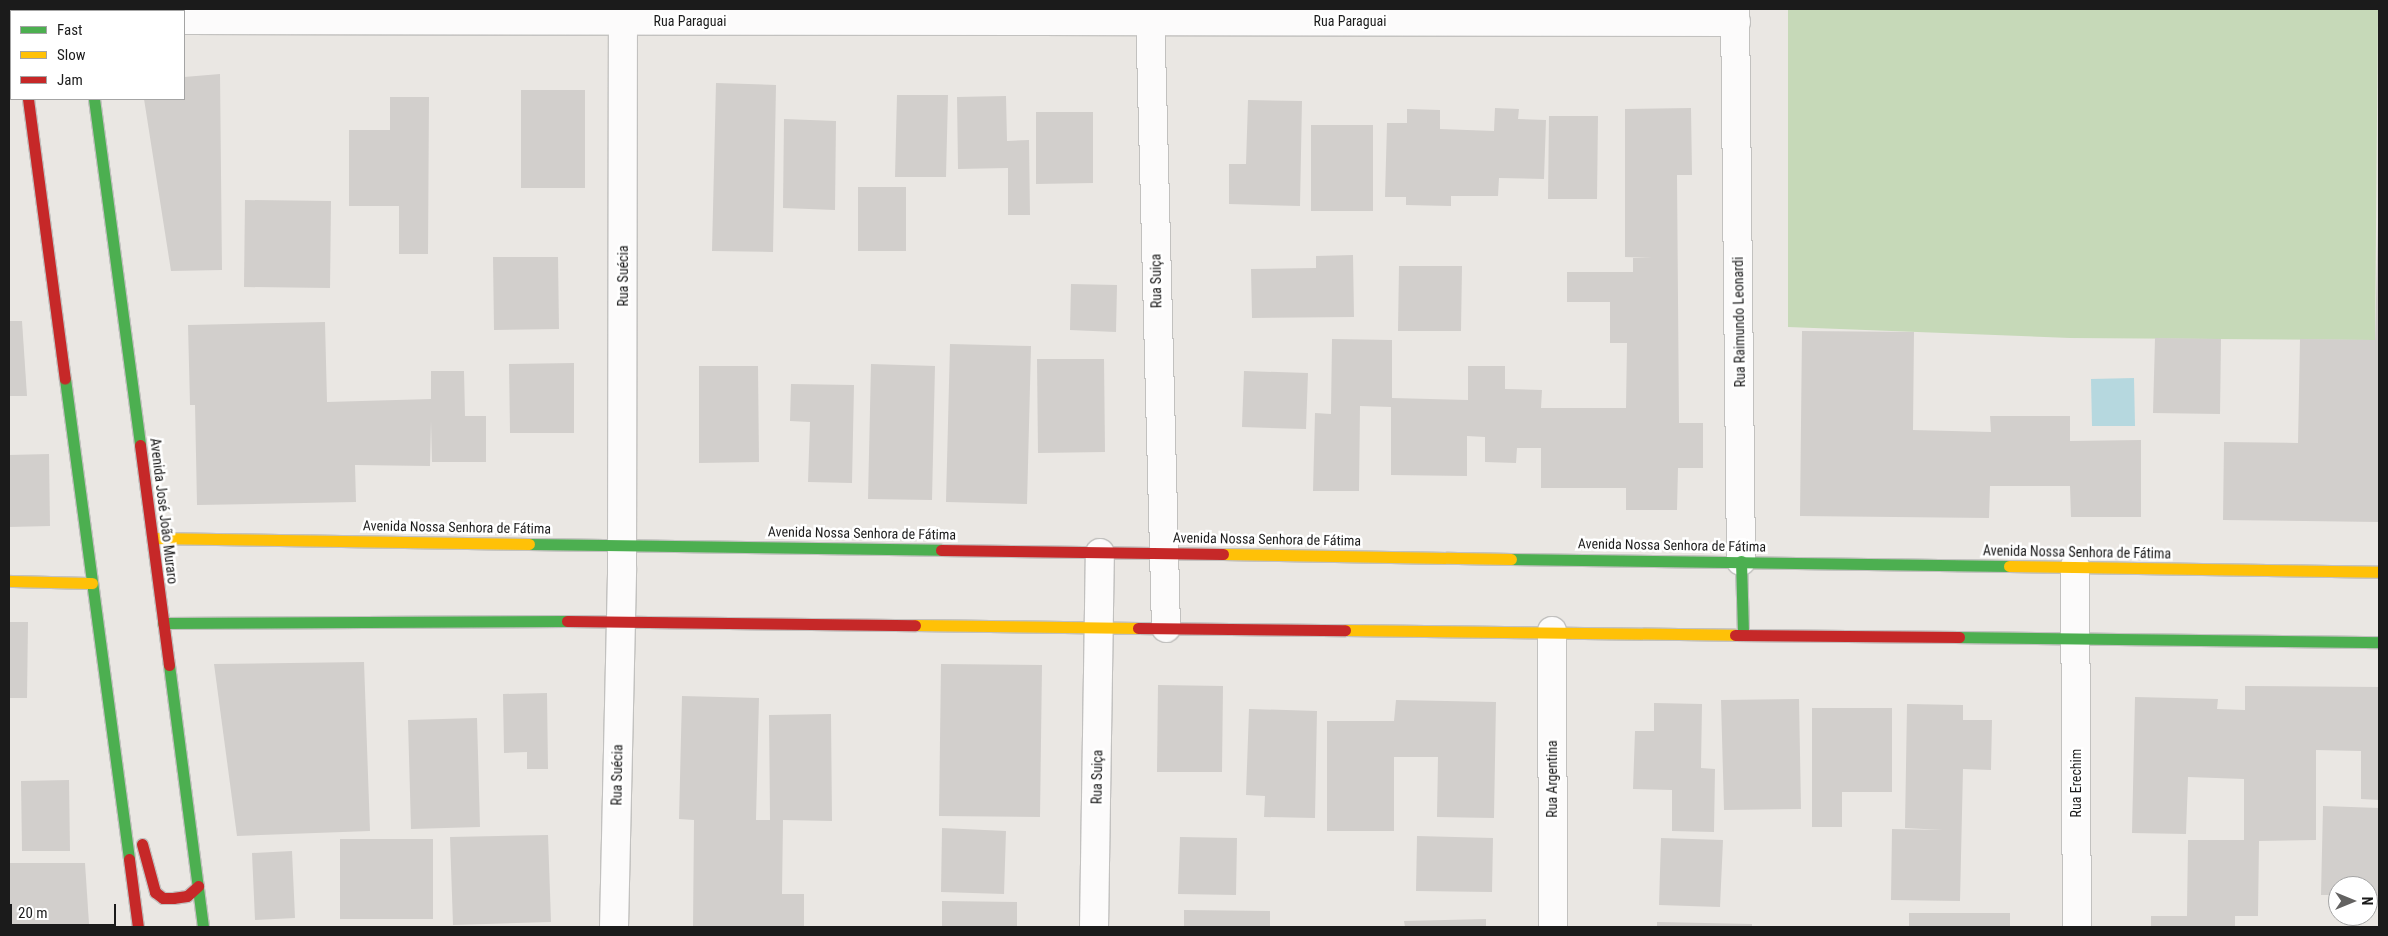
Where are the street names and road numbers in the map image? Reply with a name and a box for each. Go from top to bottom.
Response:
street label: Rua Paraguai [654,13,726,29]
street label: Rua Paraguai [1314,13,1386,29]
street label: Rua Suécia [615,245,631,307]
street label: Rua Suiça [1147,254,1165,308]
street label: Rua Raimundo Leonardi [1729,256,1749,388]
street label: Avenida José João Muraro [147,437,181,585]
street label: Avenida Nossa Senhora de Fátima [363,517,551,537]
street label: Avenida Nossa Senhora de Fátima [768,523,956,543]
street label: Avenida Nossa Senhora de Fátima [1173,529,1361,549]
street label: Avenida Nossa Senhora de Fátima [1578,535,1766,555]
street label: Avenida Nossa Senhora de Fátima [1983,542,2171,562]
street label: Rua Argentina [1544,740,1560,818]
street label: Rua Suécia [608,744,626,806]
street label: Rua Erechim [2068,749,2084,817]
street label: Rua Suiça [1088,750,1106,804]

